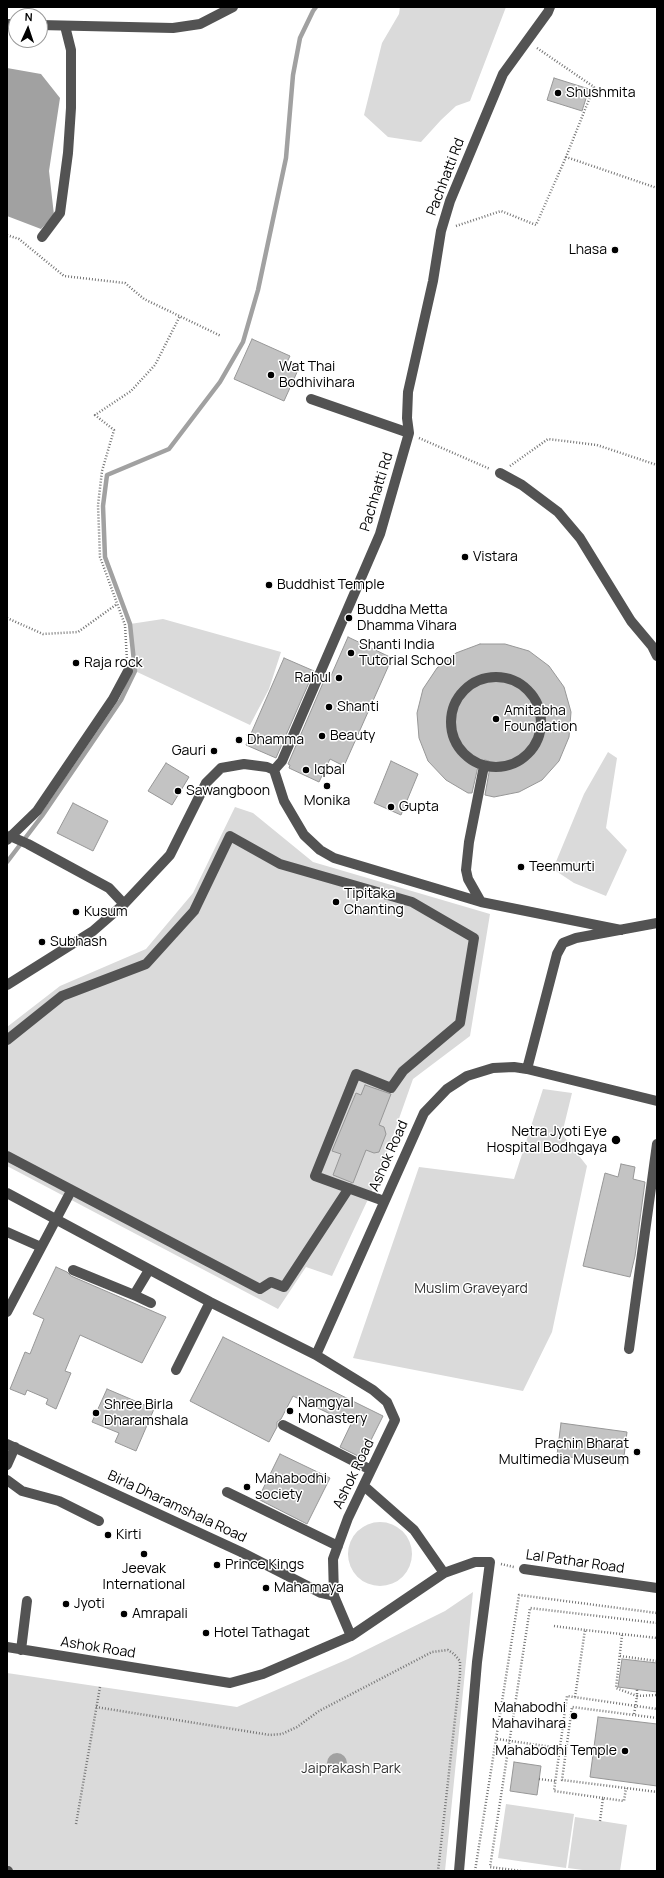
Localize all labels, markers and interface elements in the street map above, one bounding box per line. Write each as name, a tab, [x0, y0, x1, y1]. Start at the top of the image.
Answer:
north arrow	[8, 8, 48, 48]
text: N	[24, 9, 33, 24]
place label: Shushmita	[566, 85, 635, 101]
marker: Shushmita	[553, 88, 563, 98]
street label: Pachhatti Rd	[424, 136, 468, 218]
place label: Lhasa	[569, 242, 607, 258]
marker: Lhasa	[610, 245, 620, 255]
place label: Wat Thai Bodhivihara	[279, 359, 355, 392]
marker: Wat Thai Bodhivihara	[266, 370, 276, 380]
street label: Pachhatti Rd	[357, 451, 397, 533]
place label: Vistara	[473, 549, 518, 565]
marker: Vistara	[460, 552, 470, 562]
place label: Buddhist Temple	[277, 577, 385, 593]
marker: Buddhist Temple	[264, 580, 274, 590]
place label: Buddha Metta Dhamma Vihara	[357, 602, 457, 634]
marker: Buddha Metta Dhamma Vihara	[344, 613, 354, 623]
place label: Shanti India Tutorial School	[359, 637, 455, 670]
marker: Shanti India Tutorial School	[346, 648, 356, 658]
place label: Raja rock	[84, 655, 143, 671]
marker: Raja rock	[71, 658, 81, 668]
place label: Rahul	[294, 670, 331, 686]
marker: Rahul	[334, 673, 344, 683]
place label: Shanti	[337, 699, 379, 715]
marker: Shanti	[324, 702, 334, 712]
place label: Amitabha Foundation	[504, 703, 577, 736]
marker: Amitabha Foundation	[491, 714, 501, 724]
place label: Beauty	[330, 728, 375, 744]
marker: Beauty	[317, 731, 327, 741]
place label: Dhamma	[247, 732, 304, 748]
marker: Dhamma	[234, 735, 244, 745]
place label: Gauri	[172, 743, 206, 759]
marker: Gauri	[209, 746, 219, 756]
place label: Iqbal	[314, 762, 345, 778]
marker: Iqbal	[301, 765, 311, 775]
marker: Monika	[322, 781, 332, 791]
place label: Sawangboon	[186, 783, 270, 799]
marker: Sawangboon	[173, 786, 183, 796]
place label: Monika	[304, 793, 350, 809]
place label: Gupta	[399, 799, 439, 815]
marker: Gupta	[386, 802, 396, 812]
place label: Teenmurti	[529, 859, 595, 875]
marker: Teenmurti	[516, 862, 526, 872]
place label: Tipitaka Chanting	[344, 886, 404, 918]
marker: Tipitaka Chanting	[331, 897, 341, 907]
place label: Kusum	[84, 904, 128, 920]
marker: Kusum	[71, 907, 81, 917]
place label: Subhash	[50, 934, 107, 950]
marker: Subhash	[37, 937, 47, 947]
street label: Ashok Road	[366, 1118, 412, 1194]
place label: Netra Jyoti Eye Hospital Bodhgaya	[487, 1124, 607, 1156]
marker: Netra Jyoti Eye Hospital Bodhgaya	[610, 1134, 622, 1146]
park label: Muslim Graveyard	[414, 1281, 528, 1297]
place label: Namgyal Monastery	[298, 1395, 367, 1428]
place label: Shree Birla Dharamshala	[104, 1397, 188, 1430]
marker: Namgyal Monastery	[285, 1406, 295, 1416]
marker: Shree Birla Dharamshala	[91, 1408, 101, 1418]
street label: Ashok Road	[330, 1436, 378, 1512]
place label: Prachin Bharat Multimedia Museum	[499, 1436, 629, 1468]
marker: Prachin Bharat Multimedia Museum	[632, 1447, 642, 1457]
street label: Birla Dharamshala Road	[105, 1467, 249, 1547]
place label: Mahabodhi society	[255, 1471, 327, 1504]
marker: Mahabodhi society	[242, 1482, 252, 1492]
place label: Kirti	[116, 1527, 142, 1543]
marker: Kirti	[103, 1530, 113, 1540]
street label: Lal Pathar Road	[525, 1547, 625, 1577]
marker: Jeevak International	[139, 1549, 149, 1559]
place label: Prince Kings	[225, 1557, 304, 1573]
marker: Prince Kings	[212, 1560, 222, 1570]
place label: Jeevak International	[103, 1561, 185, 1594]
place label: Mahamaya	[274, 1580, 344, 1596]
marker: Mahamaya	[261, 1583, 271, 1593]
place label: Jyoti	[74, 1596, 105, 1612]
marker: Jyoti	[61, 1599, 71, 1609]
place label: Amrapali	[132, 1606, 188, 1622]
marker: Amrapali	[119, 1609, 129, 1619]
place label: Hotel Tathagat	[214, 1625, 310, 1641]
marker: Hotel Tathagat	[201, 1628, 211, 1638]
street label: Ashok Road	[59, 1634, 137, 1662]
place label: Mahabodhi Mahavihara	[492, 1700, 566, 1732]
marker: Mahabodhi Mahavihara	[569, 1711, 579, 1721]
place label: Mahabodhi Temple	[495, 1743, 617, 1759]
marker: Mahabodhi Temple	[620, 1746, 630, 1756]
park label: Jaiprakash Park	[301, 1761, 401, 1777]

